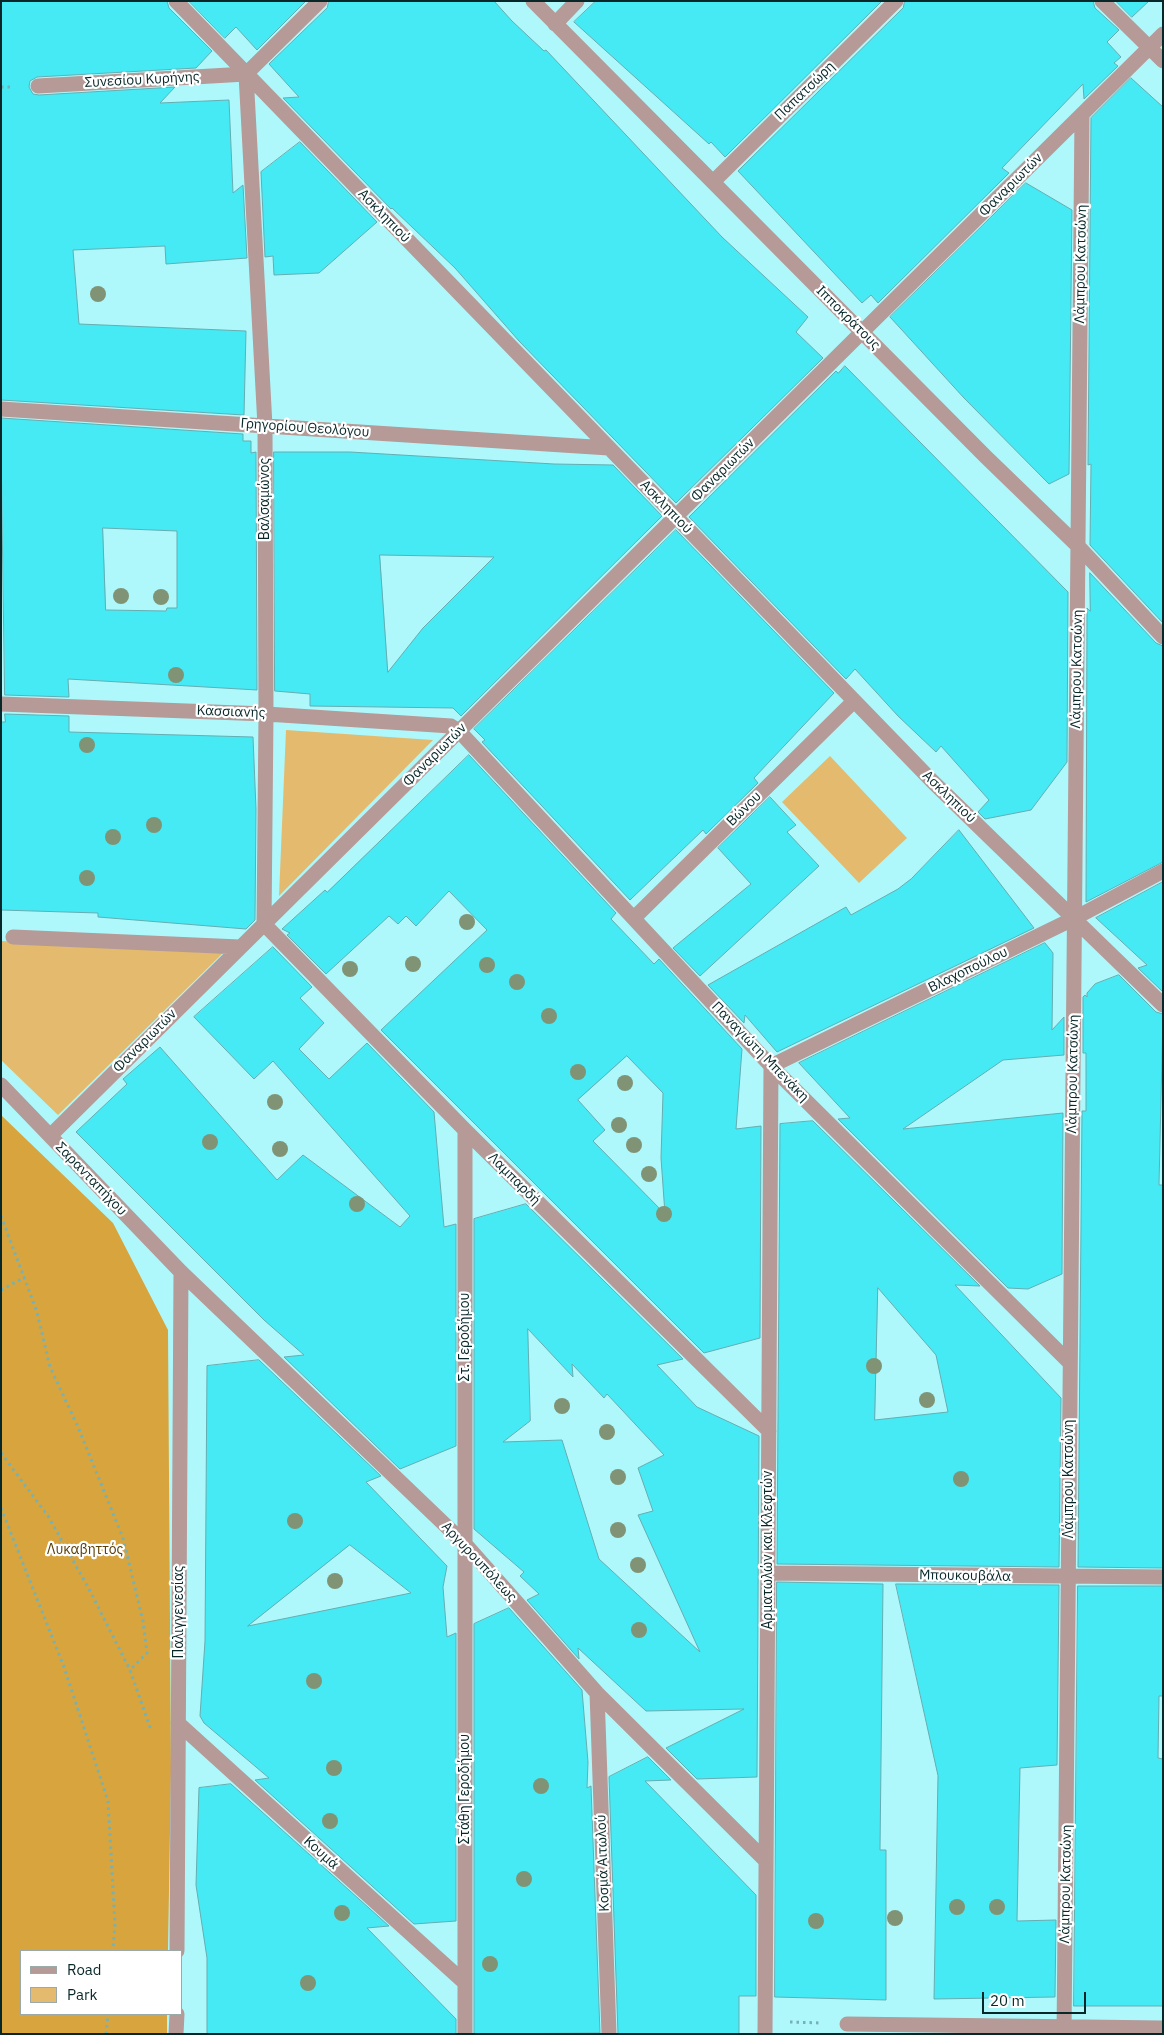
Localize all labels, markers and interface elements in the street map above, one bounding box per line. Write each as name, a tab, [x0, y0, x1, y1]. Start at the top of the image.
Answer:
street label: Παπατσώρη	[771, 58, 839, 124]
street label: Συνεσίου Κυρήνης	[84, 69, 200, 91]
street label: Φαναριωτών	[976, 150, 1046, 220]
street label: Ασκληπιού	[354, 186, 414, 246]
street label: Λάμπρου Κατσώνη	[1072, 204, 1090, 324]
street label: Ιπποκράτους	[812, 282, 884, 354]
street label: Γρηγορίου Θεολόγου	[240, 415, 370, 441]
street label: Φαναριωτών	[688, 435, 758, 505]
street label: Βαλσαμώνος	[257, 458, 273, 540]
street label: Ασκληπιού	[636, 477, 696, 537]
street label: Λάμπρου Κατσώνη	[1068, 609, 1086, 729]
street label: Κασσιανής	[196, 702, 266, 722]
street label: Φαναριωτών	[400, 720, 470, 790]
street label: Ασκληπιού	[919, 767, 979, 827]
street label: Βώνου	[723, 788, 765, 830]
street label: Βλαχοπούλου	[925, 944, 1011, 996]
street label: Παναγιώτη Μπενάκη	[708, 998, 812, 1106]
street label: Φαναριωτών	[110, 1006, 180, 1076]
street label: Λάμπρου Κατσώνη	[1064, 1014, 1082, 1134]
street label: Σαρανταπήχου	[52, 1139, 130, 1219]
street label: Λαμπαρδή	[484, 1149, 544, 1209]
street label: Στ. Γεροδήμου	[457, 1292, 473, 1382]
street label: Λάμπρου Κατσώνη	[1061, 1419, 1077, 1539]
street label: Αρματωλών και Κλεφτών	[760, 1471, 776, 1629]
street label: Αργυρουπόλεως	[438, 1519, 520, 1605]
park label: Λυκαβηττός	[47, 1542, 123, 1558]
street label: Παλιγγενεσίας	[171, 1565, 187, 1659]
street label: Μπουκουβάλα	[919, 1567, 1011, 1585]
street label: Στάθη Γεροδήμου	[457, 1734, 473, 1844]
street label: Κοσμά Αιτωλού	[593, 1814, 613, 1912]
street label: Λάμπρου Κατσώνη	[1057, 1824, 1075, 1944]
street label: Κουμά	[300, 1833, 342, 1873]
legend	[20, 1950, 182, 2015]
text: Road	[67, 1960, 102, 1979]
scale bar	[984, 1982, 1088, 2014]
text: Park	[67, 1985, 97, 2004]
text: 20 m	[990, 1991, 1025, 2010]

